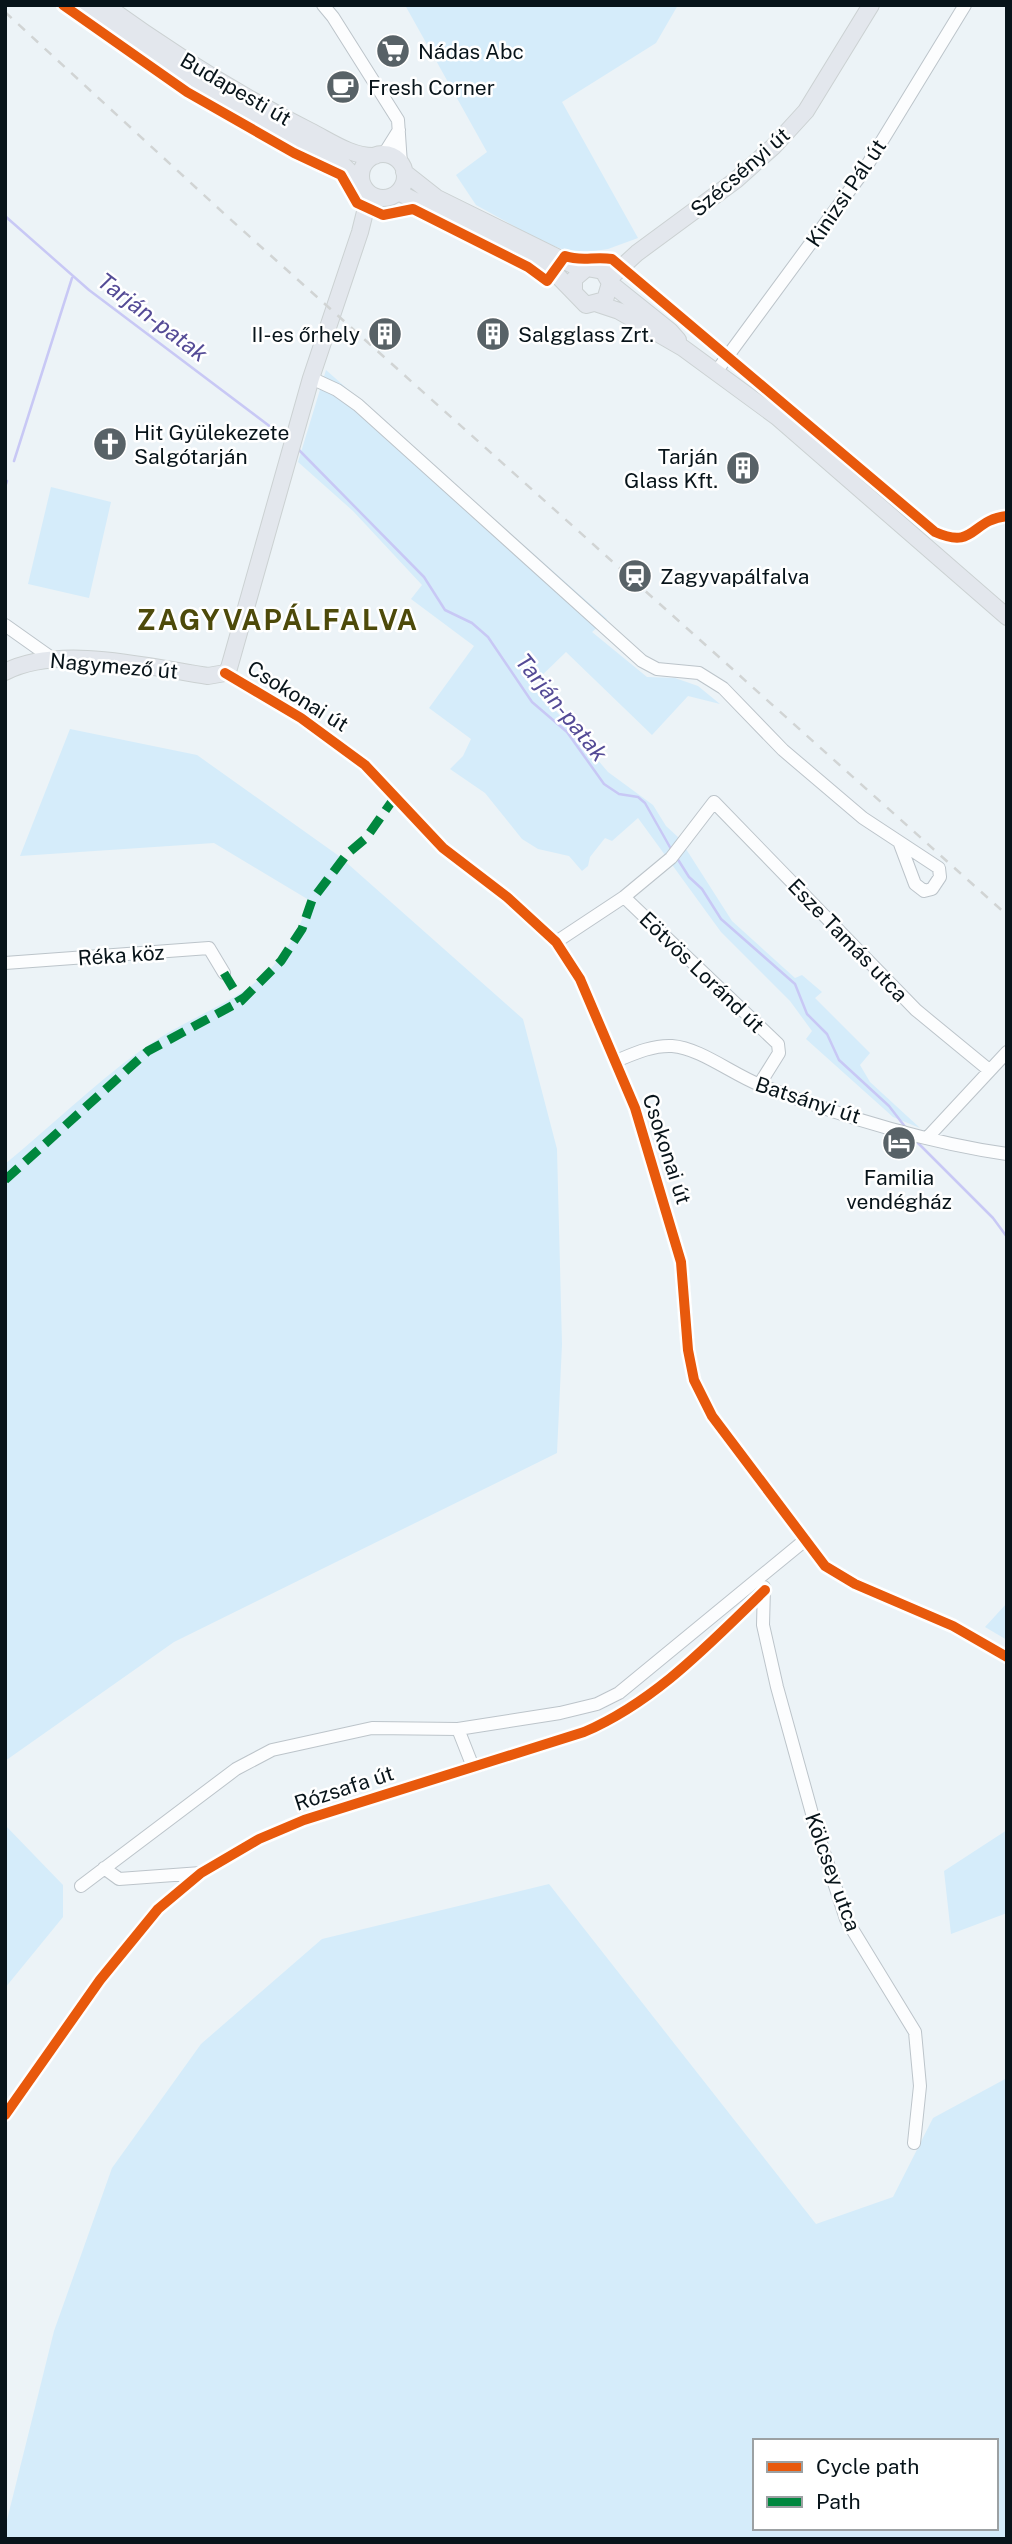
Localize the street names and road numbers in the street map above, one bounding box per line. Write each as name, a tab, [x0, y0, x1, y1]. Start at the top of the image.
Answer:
street label: Budapesti út	[176, 47, 296, 131]
street label: Szécsényi út	[685, 122, 795, 222]
street label: Kinizsi Pál út	[801, 134, 891, 252]
street label: Nagymező út	[49, 648, 179, 684]
street label: Csokonai út	[243, 655, 353, 737]
street label: Esze Tamás utca	[783, 873, 913, 1007]
street label: Eötvös Loránd út	[635, 906, 769, 1038]
street label: Réka köz	[77, 939, 165, 971]
street label: Batsányi út	[752, 1071, 864, 1129]
street label: Csokonai út	[637, 1091, 697, 1207]
street label: Rózsafa út	[291, 1760, 397, 1816]
street label: Kölcsey utca	[800, 1809, 866, 1935]

